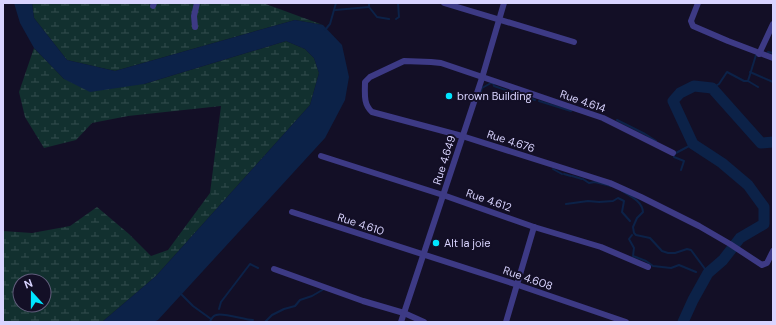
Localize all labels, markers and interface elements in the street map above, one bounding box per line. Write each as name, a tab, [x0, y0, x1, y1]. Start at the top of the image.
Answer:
street label: Rue 4.614	[558, 87, 608, 115]
place label: brown Building	[457, 89, 532, 103]
marker: brown Building	[444, 91, 454, 101]
street label: Rue 4.676	[485, 127, 537, 155]
street label: Rue 4.649	[429, 133, 459, 186]
street label: Rue 4.612	[464, 186, 514, 214]
street label: Rue 4.610	[336, 210, 386, 238]
place label: Alt la joie	[444, 236, 490, 250]
marker: Alt la joie	[431, 238, 441, 248]
street label: Rue 4.608	[501, 263, 555, 293]
north arrow	[12, 273, 52, 313]
text: N	[22, 276, 35, 292]

